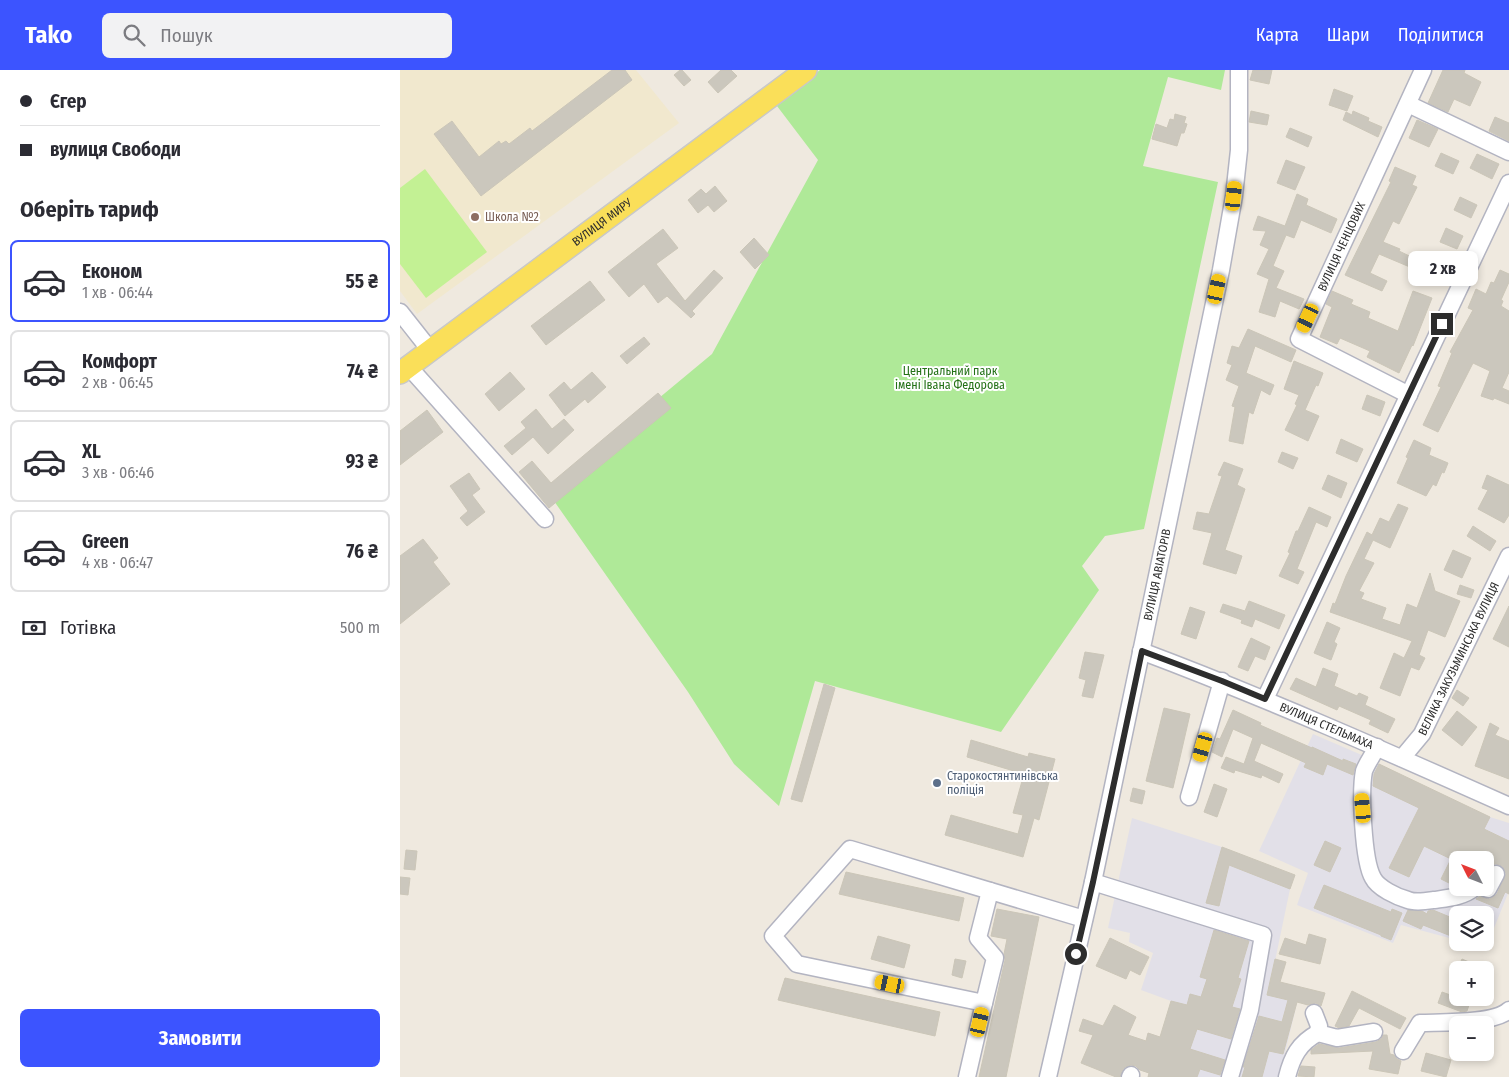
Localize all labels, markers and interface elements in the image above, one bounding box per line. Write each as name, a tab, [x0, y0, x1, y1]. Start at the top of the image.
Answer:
search box	[102, 13, 452, 58]
text: Tako	[25, 21, 72, 49]
icon: search	[120, 21, 148, 49]
text: Пошук	[160, 24, 213, 47]
text: Карта	[1256, 24, 1299, 46]
text: Шари	[1327, 24, 1370, 46]
text: Поділитися	[1398, 24, 1484, 46]
text: Єгер	[50, 90, 87, 113]
text: вулиця Свободи	[50, 138, 181, 161]
car	[1224, 180, 1243, 212]
street label: ВУЛИЦЯ МИРУ	[569, 195, 635, 249]
text: Оберіть тариф	[20, 196, 159, 223]
street label: ВУЛИЦЯ ЧЕНЦОВИХ	[1315, 200, 1368, 294]
place label: Школа №2	[485, 210, 539, 224]
marker: Школа №2	[469, 211, 481, 223]
callout: 2 хв	[1407, 252, 1477, 286]
icon: car	[22, 259, 67, 304]
text: 2 хв	[1430, 259, 1456, 278]
text: Економ	[82, 260, 142, 283]
text: 55 ₴	[345, 270, 378, 293]
car	[1206, 273, 1227, 305]
text: 1 хв · 06:44	[82, 283, 153, 302]
car	[1294, 301, 1321, 335]
route end	[1431, 313, 1453, 335]
icon: car	[22, 349, 67, 394]
text: Комфорт	[82, 350, 157, 373]
text: 74 ₴	[347, 360, 378, 383]
park label: Центральний парк імені Івана Федорова	[895, 364, 1005, 392]
text: 2 хв · 06:45	[82, 373, 153, 392]
icon: car	[22, 439, 67, 484]
text: XL	[82, 440, 101, 463]
text: 93 ₴	[346, 450, 378, 473]
text: 3 хв · 06:46	[82, 463, 154, 482]
street label: ВУЛИЦЯ АВІАТОРІВ	[1141, 527, 1174, 622]
icon: car	[22, 529, 67, 574]
text: Green	[82, 530, 129, 553]
text: 76 ₴	[346, 540, 378, 563]
text: 4 хв · 06:47	[82, 553, 153, 572]
street label: ВЕЛИКА ЗАКУЗЬМИНСЬКА ВУЛИЦЯ	[1415, 580, 1502, 738]
icon: cash	[20, 614, 48, 642]
text: Готівка	[60, 616, 116, 639]
text: 500 m	[340, 618, 380, 637]
street label: ВУЛИЦЯ СТЕЛЬМАХА	[1278, 700, 1376, 752]
car	[1191, 731, 1214, 763]
place label: Старокостянтинівська поліція	[947, 769, 1058, 797]
marker: Старокостянтинівська поліція	[931, 777, 943, 789]
car	[1354, 792, 1371, 824]
north arrow	[1449, 851, 1494, 896]
map controls	[1449, 851, 1494, 1061]
button: layers	[1449, 906, 1494, 951]
route start	[1065, 943, 1087, 965]
button: +	[1449, 961, 1494, 1006]
car	[873, 974, 906, 994]
car	[969, 1006, 990, 1038]
button: Замовити	[20, 1009, 380, 1067]
button: −	[1449, 1016, 1494, 1061]

